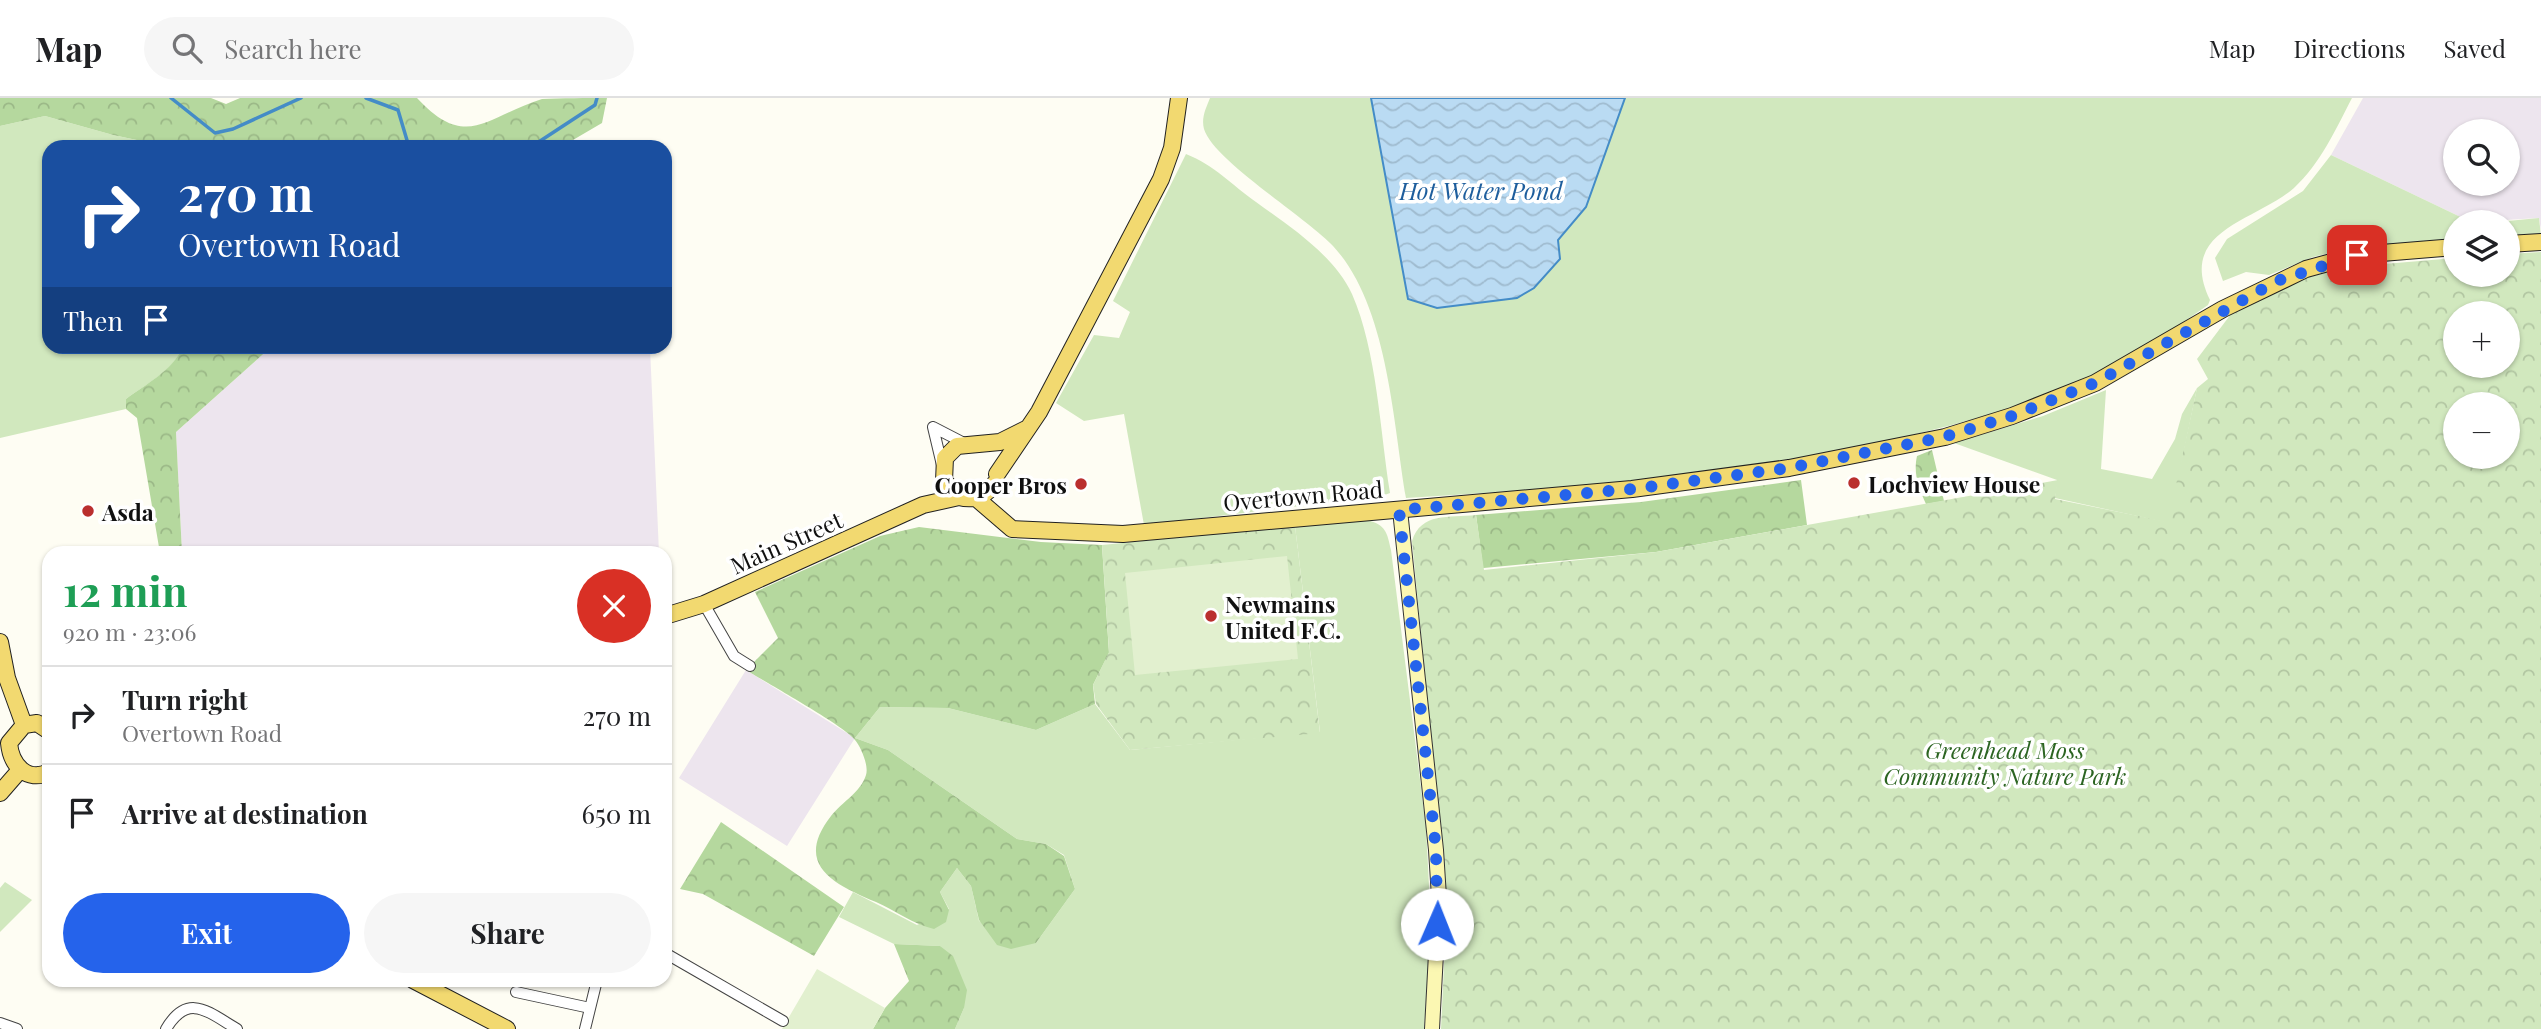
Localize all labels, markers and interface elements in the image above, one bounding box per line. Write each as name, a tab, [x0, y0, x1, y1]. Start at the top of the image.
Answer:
search box	[144, 17, 634, 80]
text: Map	[35, 26, 102, 70]
icon: search	[168, 29, 206, 67]
text: Search here	[224, 31, 362, 66]
text: Map	[2209, 32, 2255, 64]
text: Directions	[2293, 32, 2406, 64]
text: Saved	[2444, 32, 2506, 64]
map controls	[2443, 119, 2520, 469]
button: search	[2443, 119, 2520, 196]
text: 270 m	[178, 159, 313, 224]
icon: right	[63, 168, 154, 259]
water label: Hot Water Pond	[1398, 174, 1564, 206]
button: layers	[2443, 210, 2520, 287]
text: Overtown Road	[178, 222, 401, 265]
pin	[2327, 225, 2387, 285]
icon: arrive	[2338, 236, 2376, 274]
icon: arrive	[137, 301, 175, 339]
button: +	[2443, 301, 2520, 378]
text: Then	[63, 303, 123, 338]
button: −	[2443, 392, 2520, 469]
place label: Lochview House	[1868, 468, 2040, 499]
place label: Cooper Bros	[934, 469, 1067, 500]
street label: Overtown Road	[1222, 473, 1384, 517]
marker: Lochview House	[1846, 475, 1862, 491]
marker: Cooper Bros	[1073, 476, 1089, 492]
place label: Asda	[101, 496, 154, 527]
marker: Asda	[80, 503, 96, 519]
street label: Main Street	[725, 503, 848, 580]
text: 12 min	[63, 562, 187, 618]
button: close	[577, 569, 651, 643]
place label: Newmains United F.C.	[1225, 588, 1341, 645]
marker: Newmains United F.C.	[1203, 608, 1219, 624]
text: 920 m · 23:06	[63, 616, 196, 647]
text: Turn right	[122, 682, 248, 717]
icon: right	[63, 696, 101, 734]
text: 270 m	[583, 698, 651, 733]
text: Overtown Road	[122, 717, 282, 748]
park label: Greenhead Moss Community Nature Park	[1884, 734, 2127, 791]
icon: arrive	[63, 794, 101, 832]
text: Arrive at destination	[122, 796, 368, 831]
text: 650 m	[582, 796, 651, 831]
position arrow	[1400, 887, 1474, 961]
button: Exit	[63, 893, 350, 973]
button: Share	[364, 893, 651, 973]

